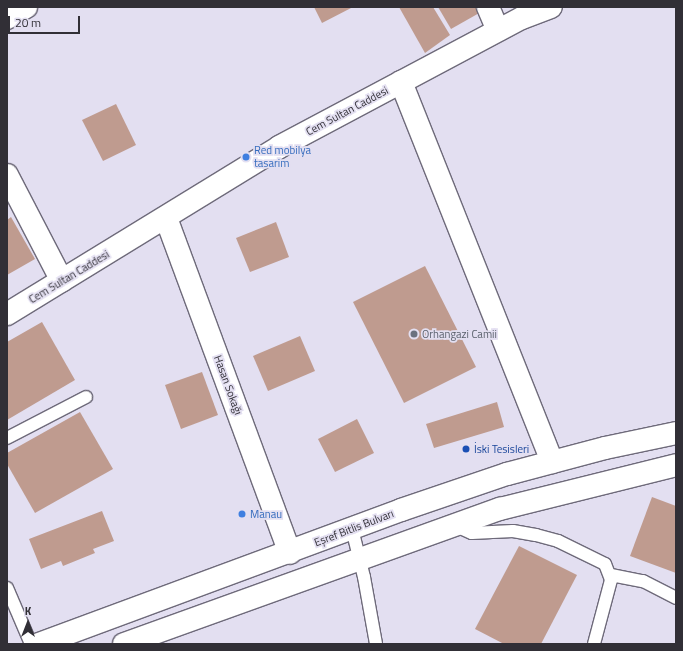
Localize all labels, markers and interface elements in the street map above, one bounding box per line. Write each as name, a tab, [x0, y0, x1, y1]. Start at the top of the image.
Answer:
scale bar	[10, 8, 82, 34]
text: 20 m	[15, 13, 41, 32]
street label: Cem Sultan Caddesi	[304, 84, 390, 138]
place label: Red mobilya tasarim	[254, 144, 311, 170]
marker: Red mobilya tasarim	[241, 152, 251, 162]
street label: Cem Sultan Caddesi	[26, 248, 112, 306]
place label: Orhangazi Camii	[422, 327, 497, 341]
marker: Orhangazi Camii	[409, 329, 419, 339]
street label: Hasan Sokağı	[211, 353, 245, 417]
place label: İski Tesisleri	[474, 442, 529, 456]
marker: İski Tesisleri	[461, 444, 471, 454]
place label: Manau	[250, 507, 282, 521]
street label: Eşref Bitlis Bulvarı	[312, 507, 396, 549]
marker: Manau	[237, 509, 247, 519]
north arrow	[8, 603, 48, 643]
text: K	[25, 603, 31, 619]

